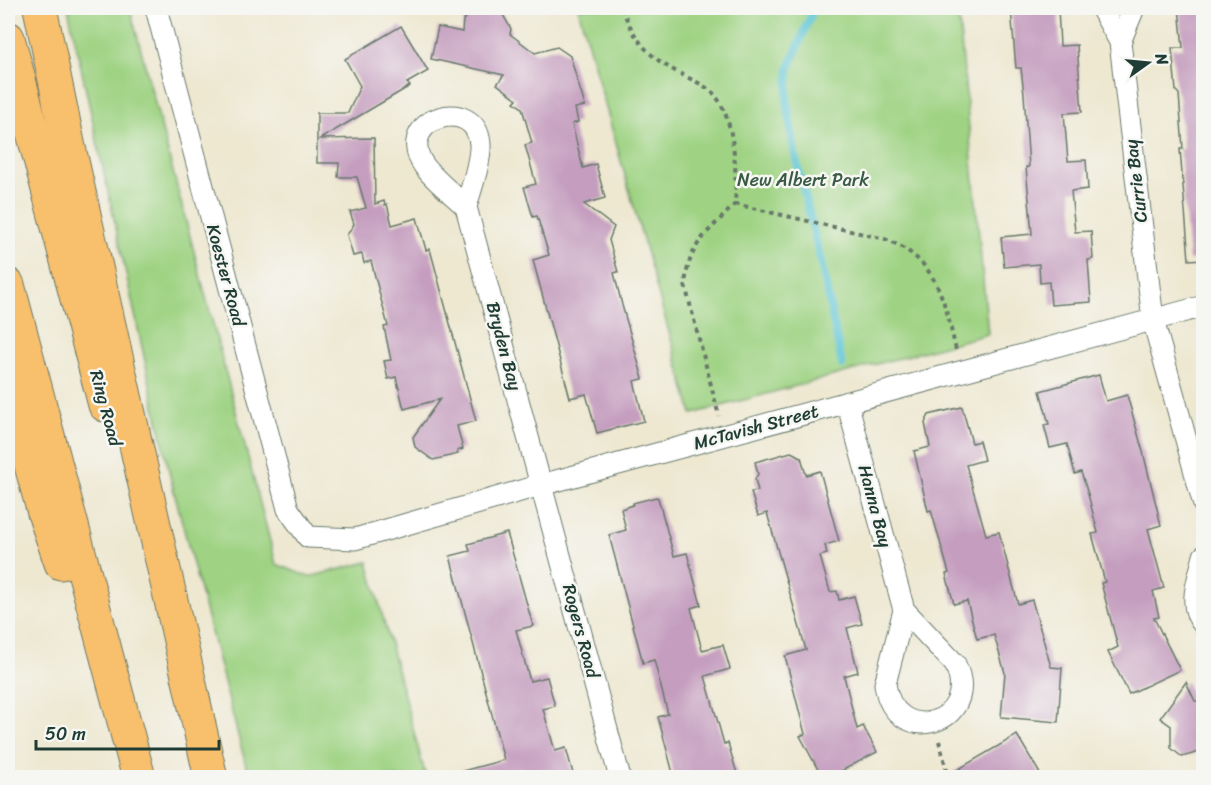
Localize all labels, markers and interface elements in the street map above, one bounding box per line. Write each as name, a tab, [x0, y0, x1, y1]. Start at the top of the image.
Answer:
north arrow	[1118, 33, 1178, 93]
text: N	[1146, 49, 1178, 69]
street label: Currie Bay	[1115, 137, 1157, 224]
park label: New Albert Park	[737, 164, 869, 196]
street label: Koester Road	[197, 220, 255, 331]
street label: Bryden Bay	[477, 298, 531, 395]
street label: Ring Road	[80, 366, 132, 451]
street label: McTavish Street	[690, 395, 822, 459]
street label: Hanna Bay	[849, 461, 902, 552]
street label: Rogers Road	[553, 580, 609, 683]
scale bar	[36, 713, 219, 751]
text: 50 m	[45, 718, 86, 750]

